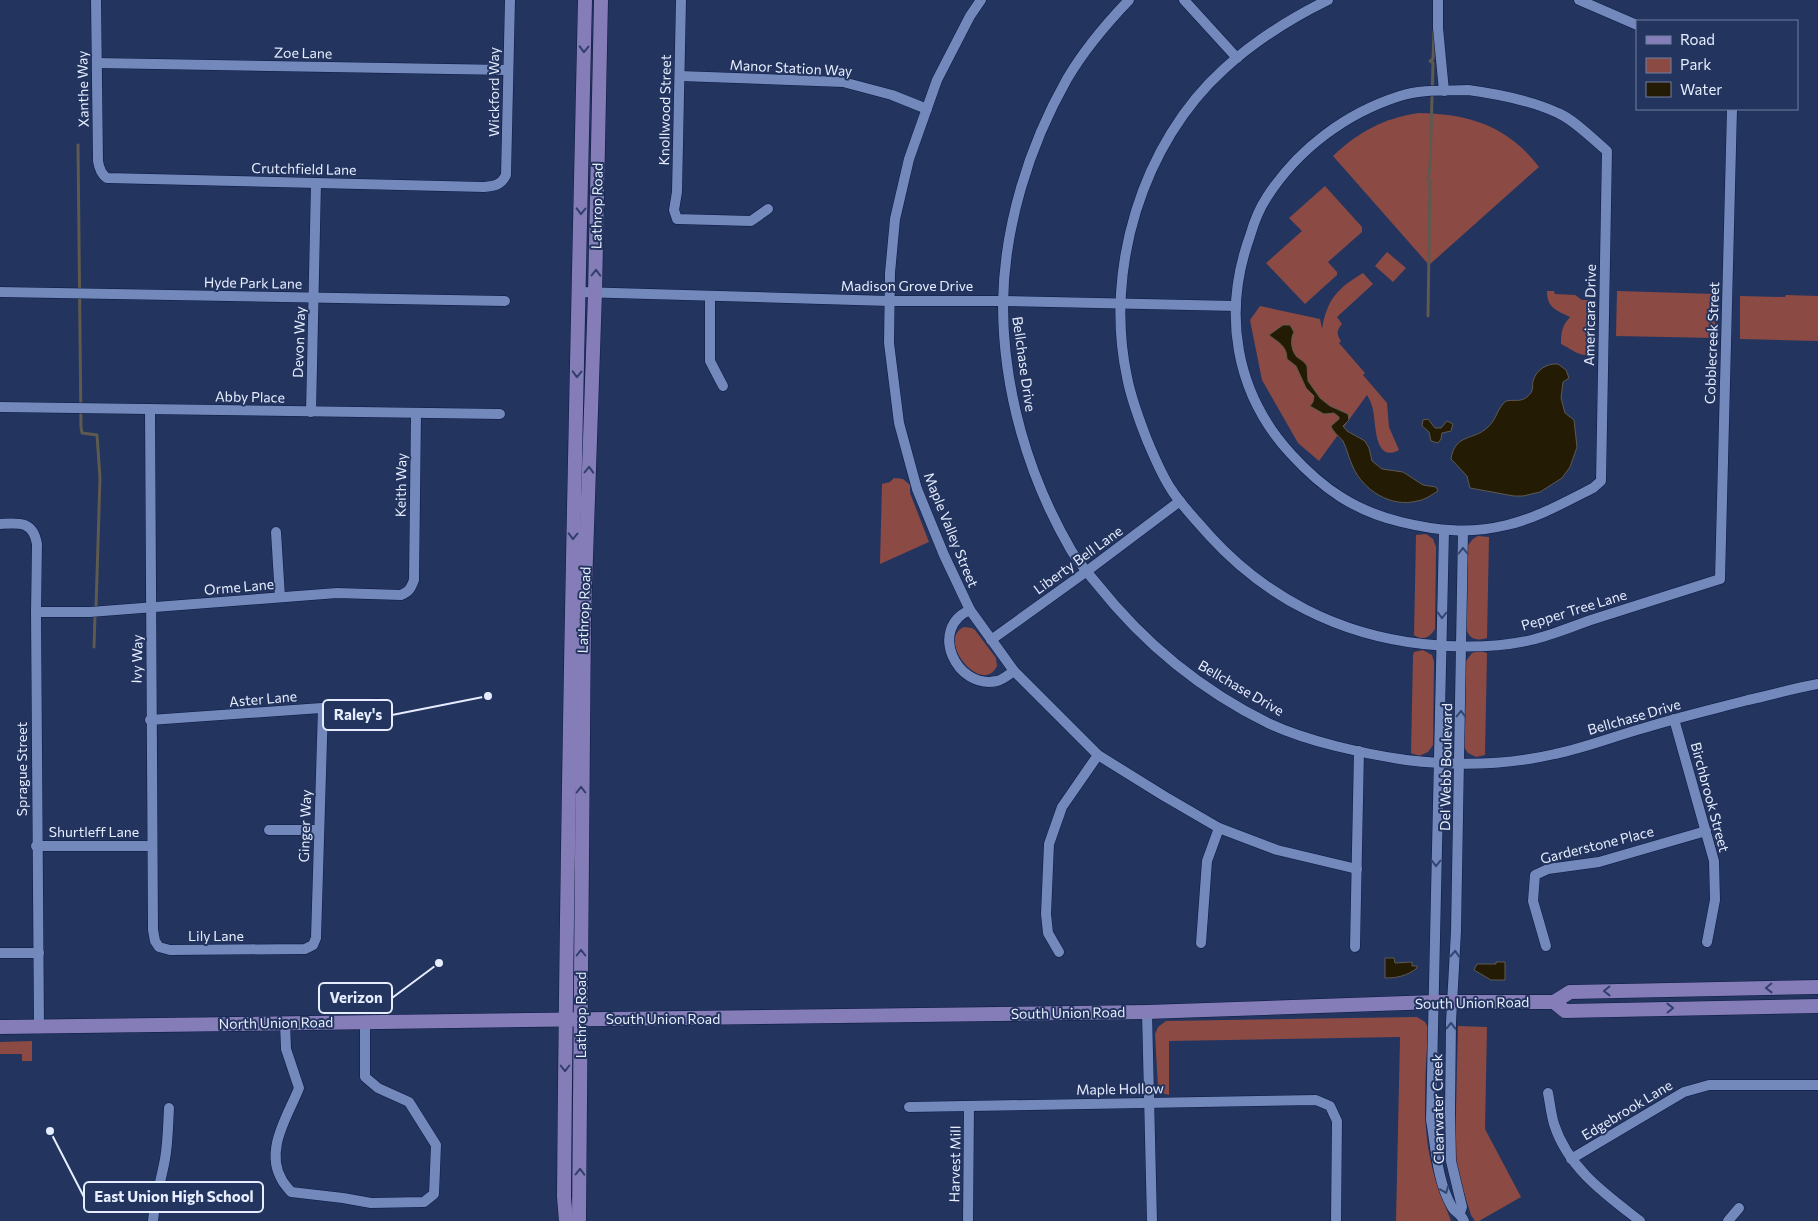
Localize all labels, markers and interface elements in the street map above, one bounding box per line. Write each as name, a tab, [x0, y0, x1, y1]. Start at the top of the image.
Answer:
legend	[1636, 20, 1798, 110]
text: Road	[1680, 30, 1715, 48]
street label: Zoe Lane	[274, 43, 332, 62]
one-way arrow	[579, 45, 590, 53]
street label: Wickford Way	[485, 47, 502, 137]
street label: Xanthe Way	[73, 51, 92, 127]
street label: Knollwood Street	[655, 54, 674, 166]
text: Park	[1680, 55, 1711, 73]
street label: Manor Station Way	[729, 56, 853, 79]
text: Water	[1680, 80, 1722, 98]
street label: Crutchfield Lane	[251, 159, 357, 178]
street label: Lathrop Road	[587, 163, 606, 249]
one-way arrow	[575, 207, 586, 215]
street label: Americara Drive	[1580, 264, 1599, 366]
one-way arrow	[590, 269, 601, 277]
street label: Hyde Park Lane	[204, 273, 302, 292]
street label: Madison Grove Drive	[841, 277, 973, 294]
street label: Cobblecreek Street	[1701, 281, 1722, 404]
street label: Devon Way	[289, 306, 308, 378]
street label: Bellchase Drive	[1009, 315, 1040, 413]
one-way arrow	[572, 370, 582, 378]
street label: Abby Place	[215, 387, 285, 406]
street label: Keith Way	[391, 453, 410, 517]
one-way arrow	[584, 466, 594, 474]
street label: Maple Valley Street	[921, 470, 982, 590]
street label: Liberty Bell Lane	[1030, 522, 1125, 597]
one-way arrow	[568, 532, 578, 540]
one-way arrow	[1458, 547, 1468, 555]
street label: Lathrop Road	[573, 566, 594, 653]
street label: Orme Lane	[203, 575, 275, 598]
street label: Pepper Tree Lane	[1519, 585, 1629, 634]
one-way arrow	[1437, 611, 1447, 619]
street label: Ivy Way	[128, 634, 145, 684]
street label: Bellchase Drive	[1195, 656, 1287, 719]
street label: Aster Lane	[228, 687, 298, 710]
street label: Bellchase Drive	[1585, 695, 1682, 738]
callout: Raley's	[323, 700, 392, 730]
street label: Del Webb Boulevard	[1436, 703, 1455, 831]
text: Raley's	[334, 705, 382, 723]
one-way arrow	[1456, 710, 1466, 718]
street label: Sprague Street	[13, 722, 30, 816]
street label: Birchbrook Street	[1688, 740, 1733, 854]
one-way arrow	[576, 786, 586, 794]
street label: Ginger Way	[295, 789, 314, 863]
street label: Garderstone Place	[1538, 822, 1655, 867]
street label: Shurtleff Lane	[49, 823, 139, 840]
one-way arrow	[1431, 859, 1442, 867]
street label: Lily Lane	[188, 927, 244, 944]
one-way arrow	[576, 949, 586, 956]
one-way arrow	[1449, 950, 1460, 958]
street label: Lathrop Road	[572, 972, 589, 1058]
callout: Verizon	[319, 983, 392, 1013]
one-way arrow	[1765, 983, 1773, 993]
one-way arrow	[1603, 986, 1610, 996]
text: Verizon	[329, 988, 383, 1006]
street label: South Union Road	[1415, 993, 1529, 1012]
street label: South Union Road	[1011, 1003, 1125, 1022]
one-way arrow	[1666, 1003, 1674, 1014]
street label: South Union Road	[606, 1010, 720, 1027]
street label: North Union Road	[219, 1013, 333, 1032]
one-way arrow	[1446, 1022, 1456, 1030]
street label: Clearwater Creek	[1428, 1053, 1447, 1164]
one-way arrow	[560, 1064, 570, 1072]
street label: Edgebrook Lane	[1578, 1076, 1675, 1143]
street label: Maple Hollow	[1076, 1079, 1164, 1098]
street label: Harvest Mill	[945, 1126, 964, 1202]
one-way arrow	[574, 1168, 585, 1176]
callout: East Union High School	[84, 1182, 263, 1212]
one-way arrow	[1438, 1185, 1449, 1194]
text: East Union High School	[94, 1187, 254, 1205]

